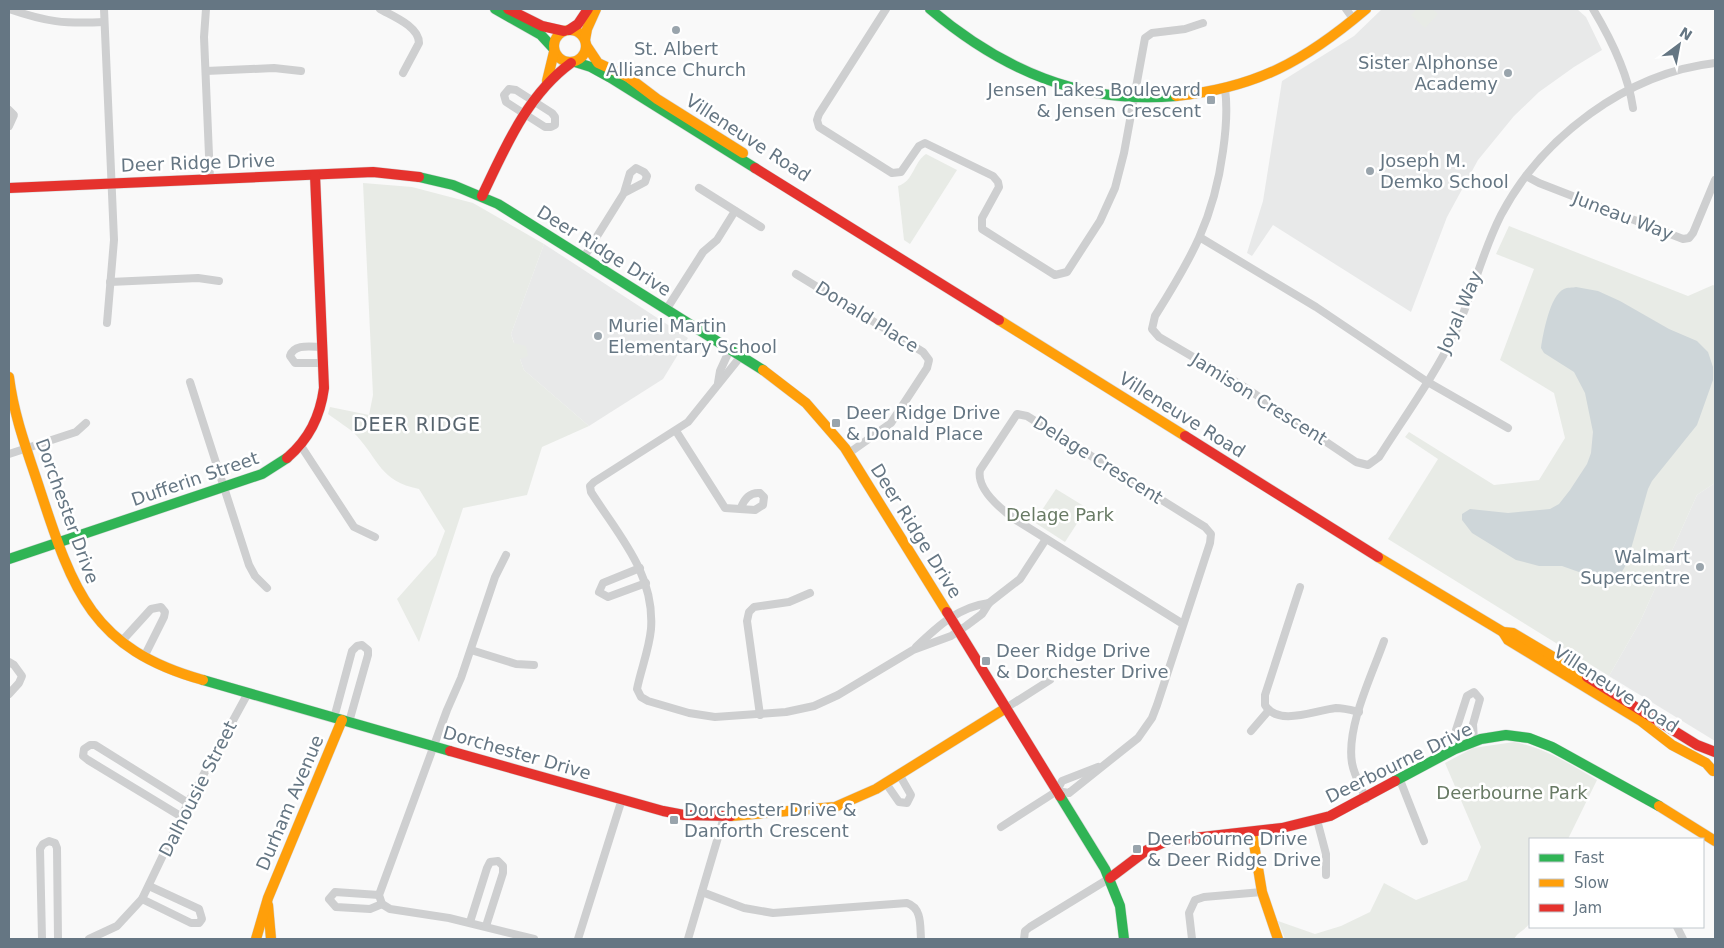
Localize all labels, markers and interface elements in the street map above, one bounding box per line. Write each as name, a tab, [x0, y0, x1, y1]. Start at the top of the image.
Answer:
north arrow	[1654, 20, 1704, 70]
marker: St. Albert Alliance Church	[670, 24, 682, 36]
text: N	[1677, 24, 1695, 44]
place label: St. Albert Alliance Church	[606, 38, 746, 80]
place label: Sister Alphonse Academy	[1358, 52, 1498, 94]
marker: Sister Alphonse Academy	[1502, 67, 1514, 79]
place label: Jensen Lakes Boulevard & Jensen Crescent	[987, 79, 1201, 121]
street label: Villeneuve Road	[682, 89, 815, 186]
marker: Jensen Lakes Boulevard & Jensen Crescent	[1205, 94, 1217, 106]
street label: Deer Ridge Drive	[121, 149, 275, 176]
place label: Joseph M. Demko School	[1379, 150, 1509, 192]
marker: Joseph M. Demko School	[1364, 165, 1376, 177]
street label: Juneau Way	[1569, 186, 1677, 244]
street label: Deer Ridge Drive	[533, 201, 675, 300]
street label: Joyal Way	[1432, 267, 1486, 357]
street label: Donald Place	[812, 277, 923, 357]
place label: Muriel Martin Elementary School	[608, 315, 777, 357]
marker: Muriel Martin Elementary School	[592, 330, 604, 342]
street label: Jamison Crescent	[1187, 348, 1331, 449]
street label: Villeneuve Road	[1115, 367, 1249, 462]
place label: Deer Ridge Drive & Donald Place	[846, 402, 1000, 444]
street label: Delage Crescent	[1030, 411, 1167, 508]
district label: DEER RIDGE	[353, 413, 481, 435]
marker: Deer Ridge Drive & Donald Place	[830, 417, 842, 429]
street label: Dorchester Drive	[31, 435, 103, 586]
street label: Dufferin Street	[129, 447, 261, 510]
street label: Deer Ridge Drive	[867, 460, 966, 602]
park label: Delage Park	[1006, 504, 1115, 525]
place label: Walmart Supercentre	[1580, 546, 1690, 588]
marker: Walmart Supercentre	[1694, 561, 1706, 573]
place label: Deer Ridge Drive & Dorchester Drive	[996, 640, 1169, 682]
street label: Villeneuve Road	[1550, 640, 1683, 737]
marker: Deer Ridge Drive & Dorchester Drive	[980, 655, 992, 667]
street label: Dalhousie Street	[154, 717, 241, 860]
street label: Deerbourne Drive	[1322, 718, 1476, 807]
street label: Dorchester Drive	[441, 721, 594, 784]
street label: Durham Avenue	[252, 732, 328, 874]
park label: Deerbourne Park	[1436, 782, 1588, 803]
place label: Dorchester Drive & Danforth Crescent	[684, 799, 857, 841]
marker: Dorchester Drive & Danforth Crescent	[668, 814, 680, 826]
place label: Deerbourne Drive & Deer Ridge Drive	[1147, 828, 1321, 870]
legend	[1529, 838, 1704, 928]
marker: Deerbourne Drive & Deer Ridge Drive	[1131, 843, 1143, 855]
text: Fast	[1574, 849, 1604, 867]
text: Slow	[1574, 874, 1609, 892]
text: Jam	[1573, 899, 1602, 917]

